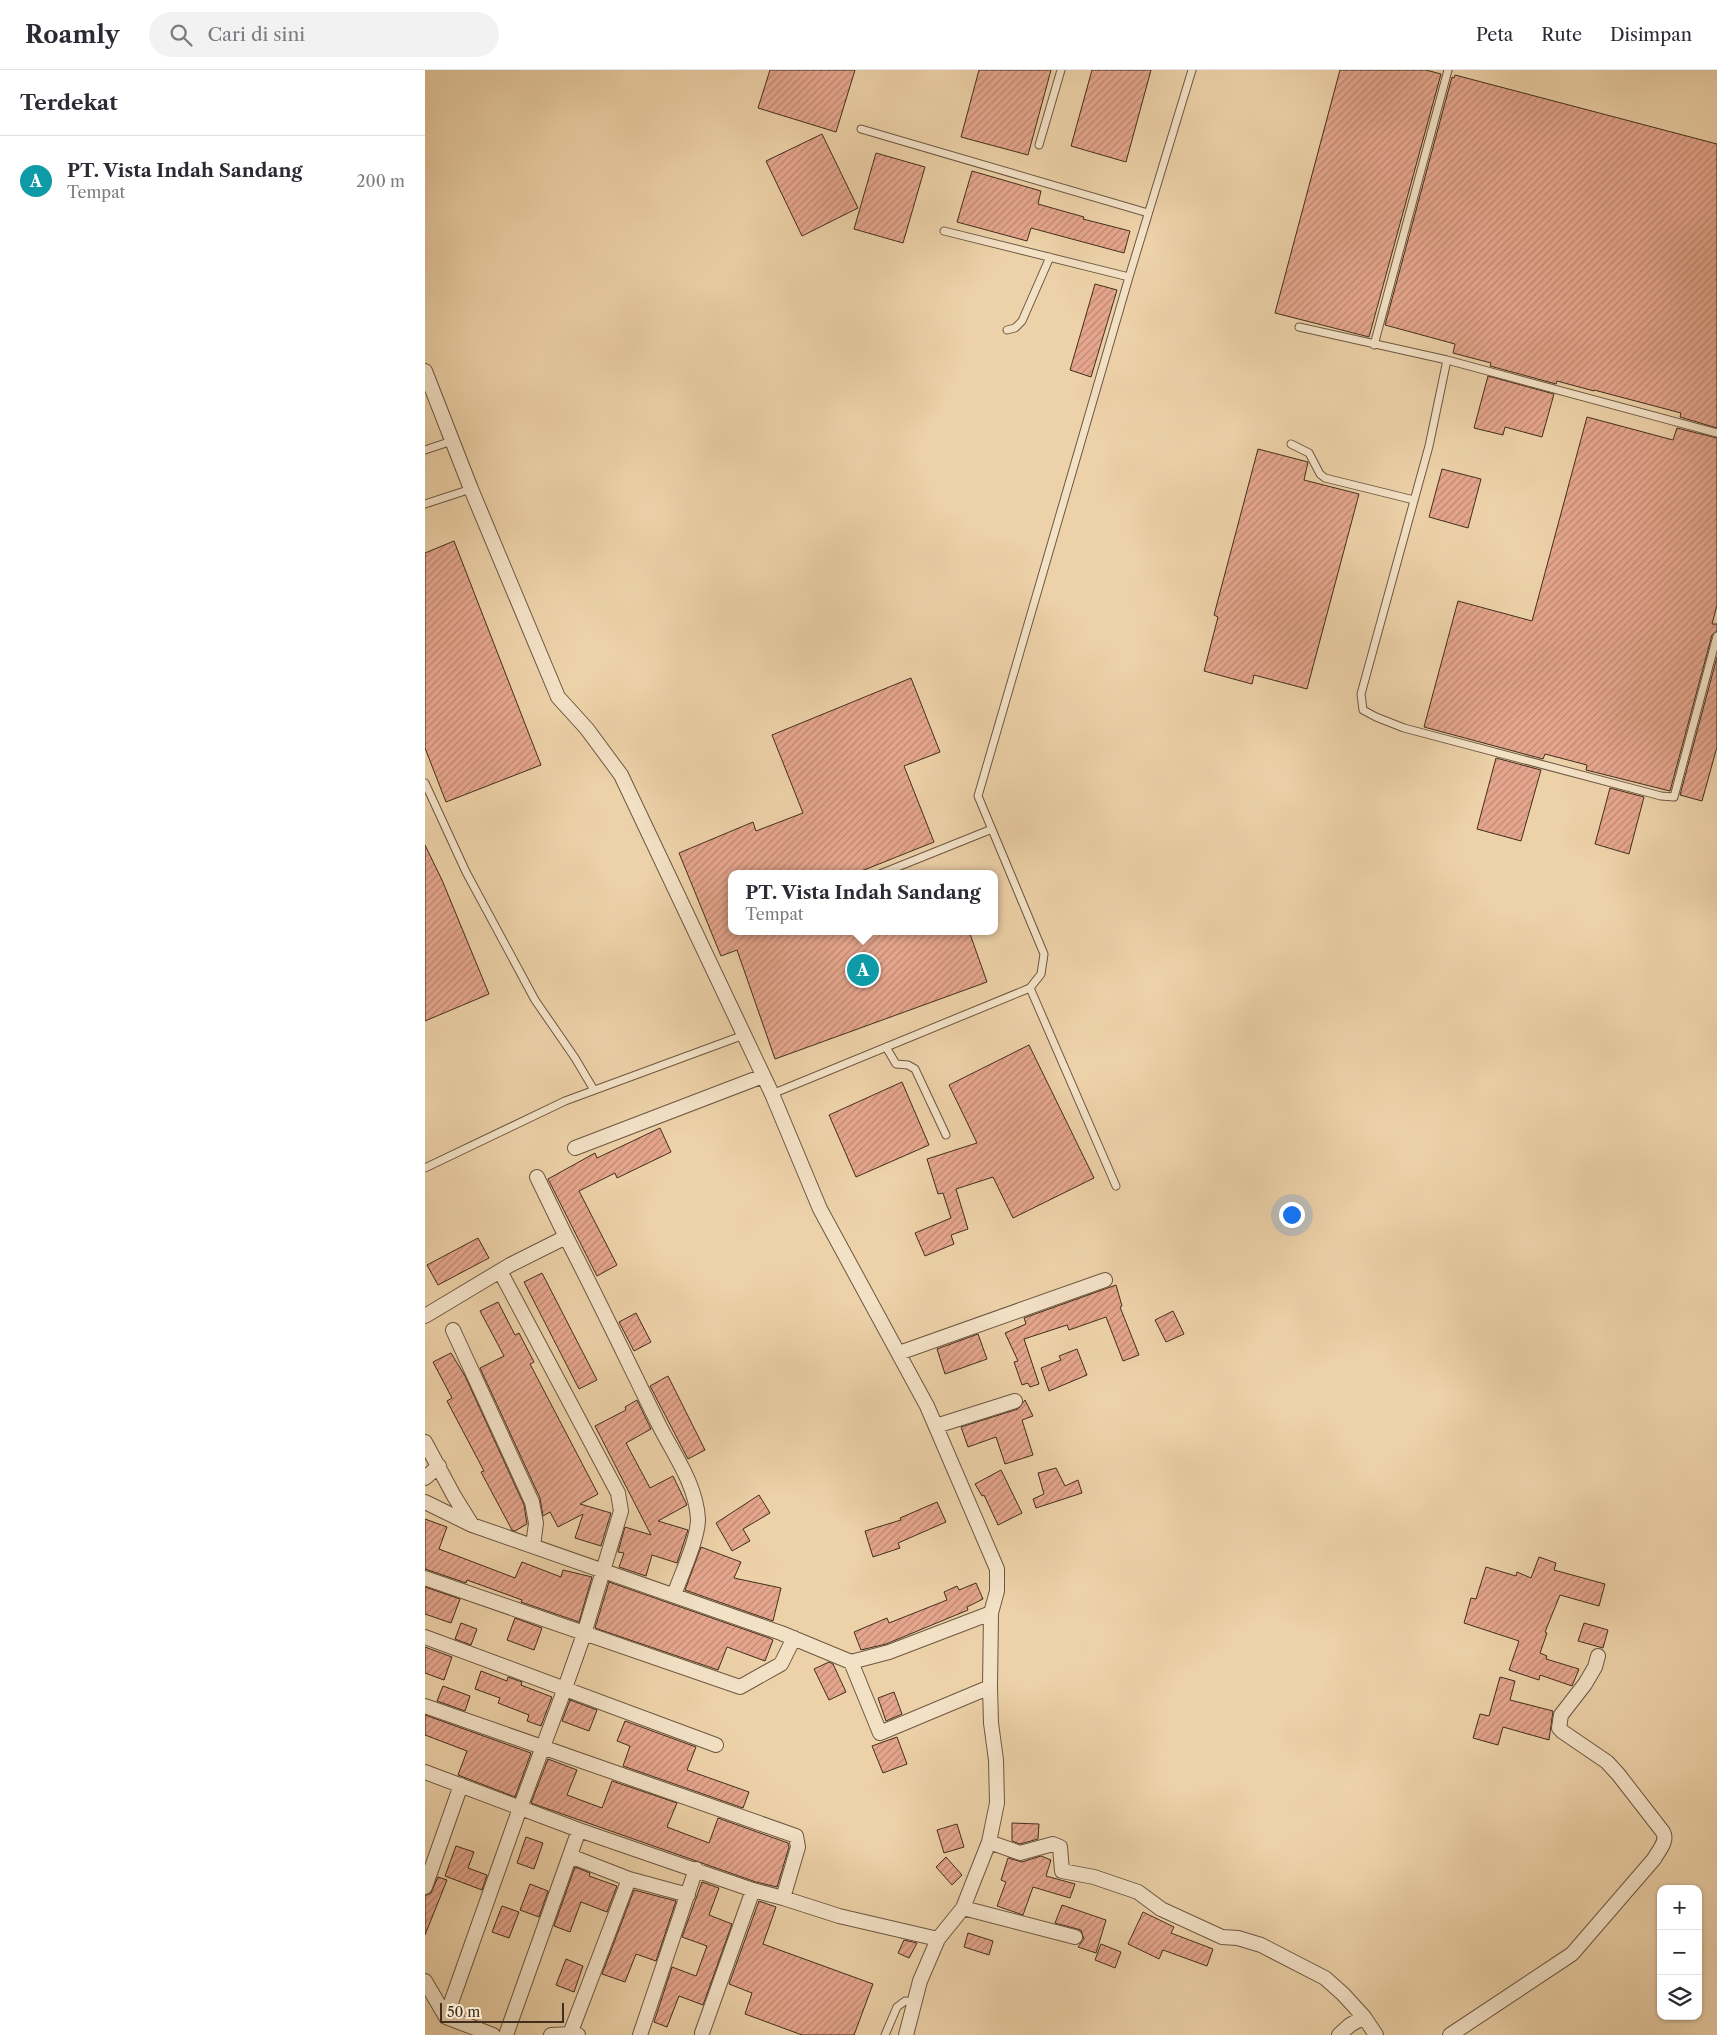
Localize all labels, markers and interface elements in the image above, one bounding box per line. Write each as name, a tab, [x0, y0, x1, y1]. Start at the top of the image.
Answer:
search box	[149, 12, 499, 57]
text: Roamly	[25, 20, 119, 49]
icon: search	[167, 21, 195, 49]
text: Cari di sini	[207, 23, 305, 46]
text: Peta	[1476, 24, 1513, 46]
text: Rute	[1541, 24, 1582, 46]
text: Disimpan	[1610, 24, 1692, 46]
text: Terdekat	[20, 90, 118, 115]
text: PT. Vista Indah Sandang	[67, 159, 303, 182]
text: A	[30, 171, 42, 191]
text: 200 m	[356, 171, 405, 191]
text: Tempat	[67, 182, 125, 202]
popup	[728, 870, 998, 935]
text: PT. Vista Indah Sandang	[745, 881, 981, 904]
text: Tempat	[745, 904, 803, 924]
pin: A	[847, 951, 879, 989]
your location	[1279, 1202, 1305, 1228]
map controls	[1657, 1885, 1702, 2020]
button: +	[1657, 1885, 1702, 1930]
button: −	[1657, 1930, 1702, 1975]
button: layers	[1657, 1975, 1702, 2020]
scale bar	[440, 2000, 564, 2023]
text: 50 m	[447, 2003, 480, 2021]

